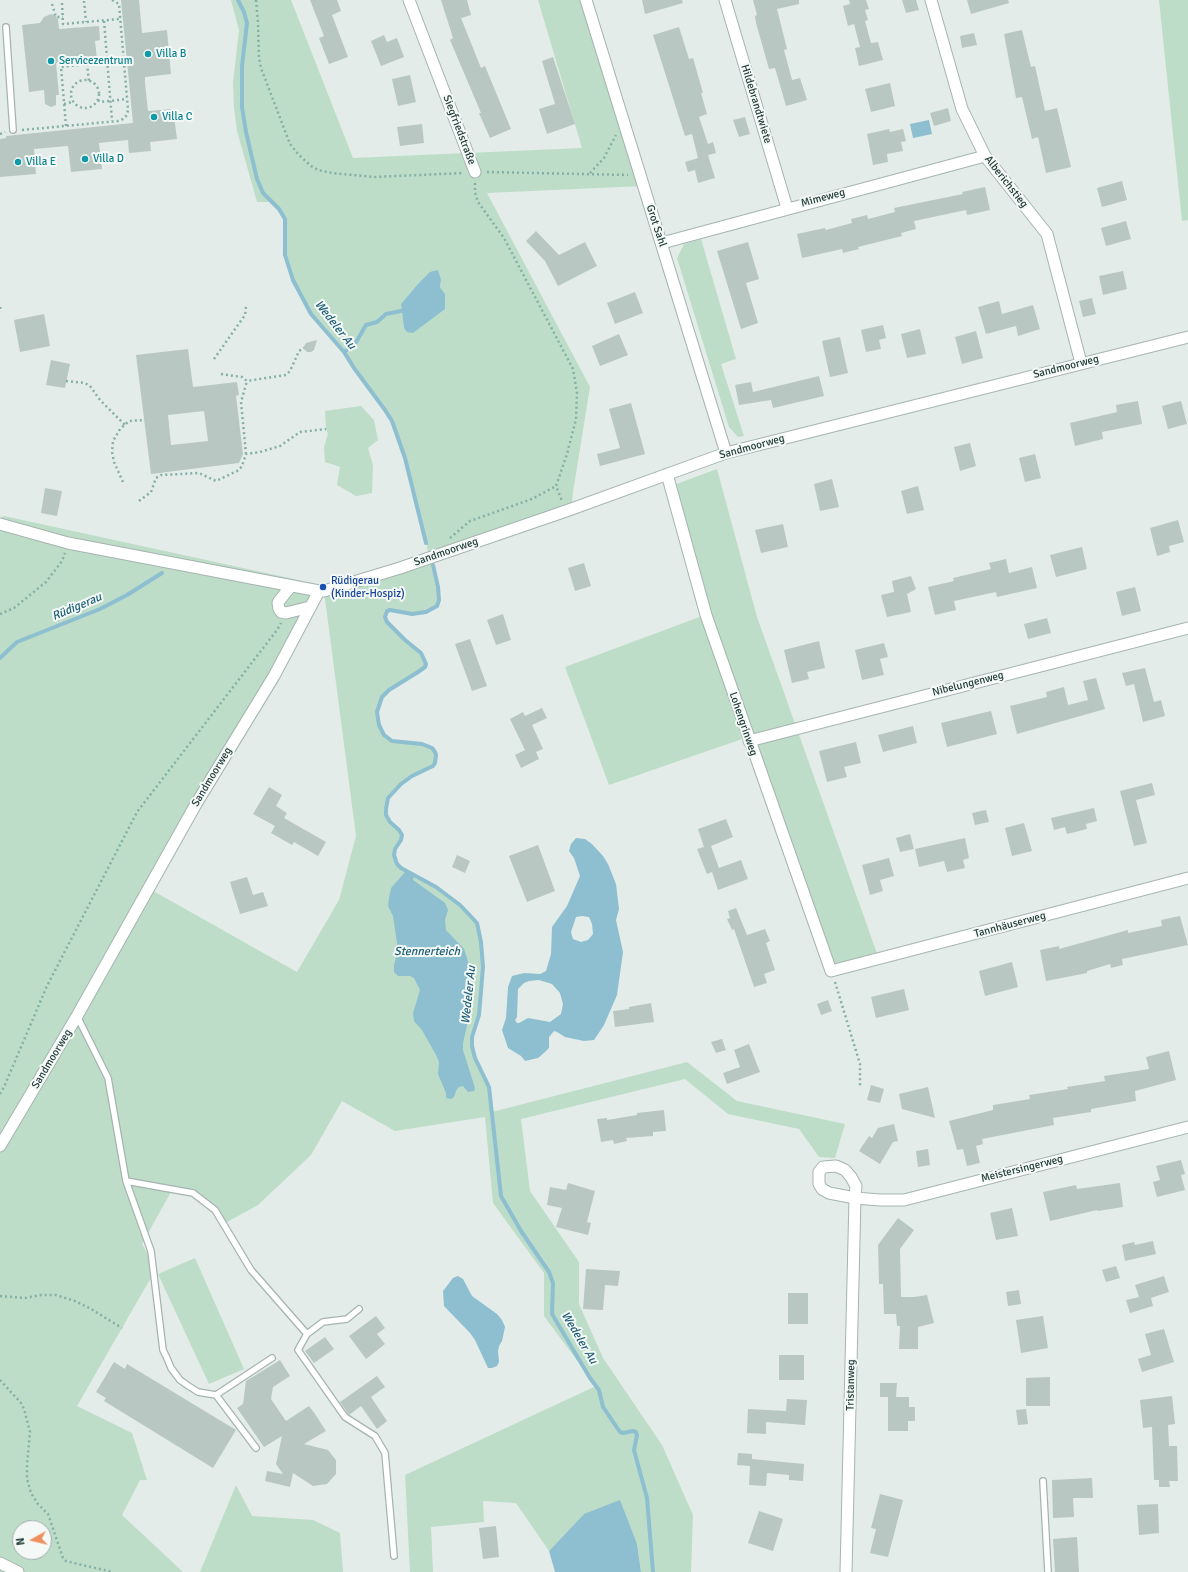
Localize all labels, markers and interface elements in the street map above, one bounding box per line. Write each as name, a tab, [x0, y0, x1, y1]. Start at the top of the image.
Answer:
place label: Villa B	[156, 47, 186, 61]
marker: Villa B	[143, 49, 153, 59]
place label: Servicezentrum	[59, 54, 132, 68]
marker: Servicezentrum	[46, 56, 56, 66]
street label: Hildebrandtwiete	[738, 63, 774, 145]
street label: Siegfriedstraße	[440, 93, 478, 167]
place label: Villa C	[162, 110, 192, 124]
marker: Villa C	[149, 112, 159, 122]
place label: Villa D	[93, 152, 124, 166]
street label: Alberichstieg	[982, 153, 1030, 211]
marker: Villa D	[80, 154, 90, 164]
place label: Villa E	[26, 155, 56, 169]
marker: Villa E	[13, 157, 23, 167]
street label: Mimeweg	[800, 186, 846, 210]
street label: Grot Sahl	[643, 203, 669, 249]
water label: Wedeler Au	[311, 298, 359, 352]
street label: Sandmoorweg	[1032, 352, 1100, 382]
street label: Sandmoorweg	[718, 432, 786, 462]
street label: Sandmoorweg	[412, 535, 480, 569]
place label: Rüdigerau (Kinder-Hospiz)	[331, 574, 405, 600]
marker: Rüdigerau (Kinder-Hospiz)	[318, 582, 328, 592]
water label: Rüdigerau	[50, 590, 104, 624]
street label: Nibelungenweg	[931, 669, 1005, 699]
street label: Lohengrinweg	[726, 690, 760, 758]
street label: Sandmoorweg	[189, 745, 235, 809]
street label: Tannhäuserweg	[973, 909, 1047, 941]
water label: Stennerteich	[394, 945, 460, 959]
water label: Wedeler Au	[459, 965, 479, 1025]
street label: Sandmoorweg	[29, 1027, 75, 1091]
street label: Meistersingerweg	[980, 1152, 1064, 1186]
water label: Wedeler Au	[558, 1309, 600, 1367]
street label: Tristanweg	[844, 1359, 858, 1411]
north arrow	[12, 1520, 52, 1560]
text: N	[14, 1537, 28, 1546]

